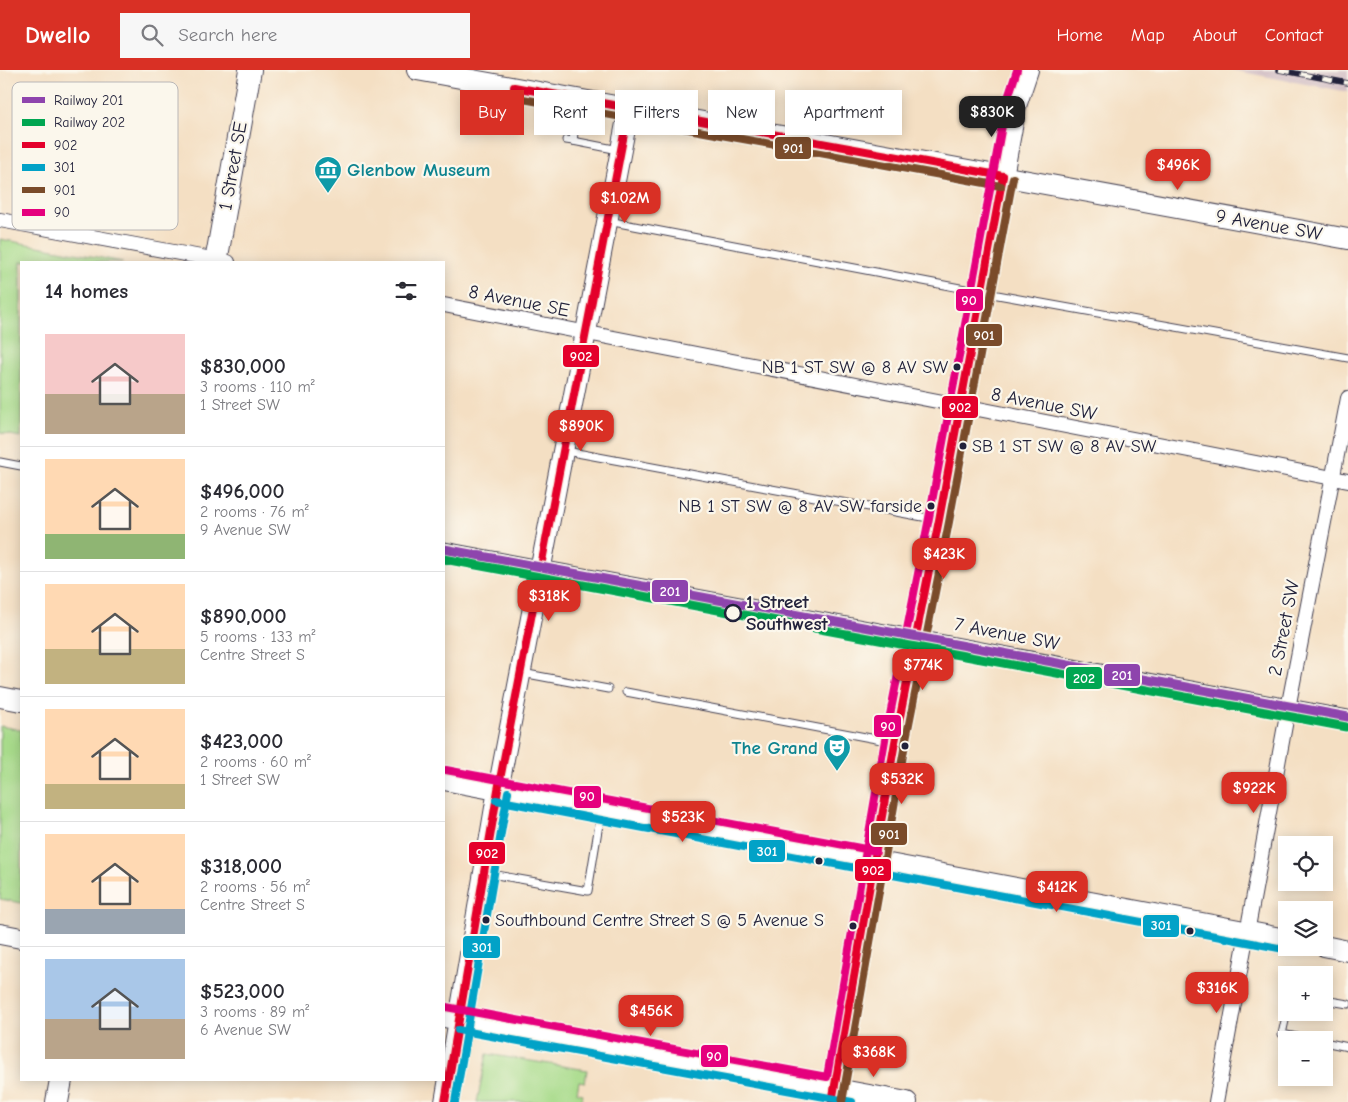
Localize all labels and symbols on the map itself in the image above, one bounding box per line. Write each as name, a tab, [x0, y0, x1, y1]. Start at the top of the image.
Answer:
legend	[12, 82, 178, 230]
text: Railway 201	[54, 92, 123, 109]
pin: $830K	[957, 96, 1027, 138]
text: Railway 202	[54, 114, 125, 131]
street label: 1 Street SE	[214, 120, 252, 212]
line badge: 901	[774, 136, 812, 160]
text: 902	[54, 137, 77, 154]
text: 901	[783, 140, 803, 157]
pin: $496K	[1143, 148, 1213, 191]
museum icon: Glenbow Museum	[313, 155, 343, 194]
text: 301	[54, 159, 75, 176]
place label: Glenbow Museum	[347, 159, 490, 181]
text: 901	[54, 182, 76, 199]
pin: $1.02M	[584, 182, 666, 224]
text: 90	[54, 204, 70, 221]
street label: 9 Avenue SW	[1214, 205, 1324, 245]
street label: 8 Avenue SE	[467, 280, 571, 322]
line badge: 90	[955, 288, 984, 312]
text: 90	[961, 292, 977, 309]
line badge: 901	[965, 323, 1003, 347]
text: 901	[974, 327, 994, 344]
line badge: 902	[562, 344, 600, 368]
text: 902	[570, 348, 592, 365]
place label: NB 1 ST SW @ 8 AV SW	[762, 357, 948, 378]
marker: NB 1 ST SW @ 8 AV SW	[952, 362, 962, 372]
street label: 8 Avenue SW	[989, 383, 1099, 425]
line badge: 902	[941, 395, 979, 419]
text: 902	[949, 399, 971, 416]
pin: $890K	[546, 410, 616, 452]
place label: SB 1 ST SW @ 8 AV SW	[972, 436, 1157, 457]
marker: SB 1 ST SW @ 8 AV SW	[958, 441, 968, 451]
place label: NB 1 ST SW @ 8 AV SW farside	[679, 496, 922, 517]
marker: NB 1 ST SW @ 8 AV SW farside	[926, 501, 936, 511]
pin: $423K	[909, 538, 979, 580]
street label: 2 Street SW	[1264, 578, 1304, 678]
line badge: 201	[651, 579, 689, 603]
pin: $318K	[514, 580, 584, 622]
text: 201	[660, 583, 680, 600]
place label: 1 Street Southwest	[746, 591, 828, 635]
marker: 1 Street Southwest	[724, 604, 742, 622]
street label: 7 Avenue SW	[953, 613, 1062, 655]
pin: $774K	[888, 648, 958, 691]
line badge: 201	[1103, 663, 1141, 687]
line badge: 202	[1065, 666, 1103, 690]
text: 201	[1112, 667, 1132, 684]
text: 202	[1073, 670, 1095, 687]
line badge: 90	[873, 714, 902, 738]
text: 90	[880, 718, 896, 735]
theatre icon: The Grand	[822, 733, 852, 772]
place label: The Grand	[732, 737, 818, 759]
unlabelled marker	[900, 741, 910, 751]
pin: $532K	[867, 762, 937, 805]
pin: $922K	[1219, 772, 1289, 814]
line badge: 90	[573, 785, 602, 809]
text: 90	[579, 788, 595, 805]
pin: $523K	[648, 800, 718, 843]
line badge: 901	[870, 822, 908, 846]
text: 901	[879, 826, 899, 843]
line badge: 301	[748, 839, 786, 863]
line badge: 902	[468, 841, 506, 865]
text: 301	[757, 843, 777, 860]
text: 902	[476, 845, 498, 862]
unlabelled marker	[814, 856, 824, 866]
line badge: 902	[854, 858, 892, 882]
text: 902	[862, 862, 884, 879]
pin: $412K	[1022, 870, 1092, 913]
place label: Southbound Centre Street S @ 5 Avenue S	[495, 910, 824, 931]
line badge: 301	[1142, 914, 1180, 938]
marker: Southbound Centre Street S @ 5 Avenue S	[481, 915, 491, 925]
text: 301	[1151, 917, 1171, 934]
unlabelled marker	[848, 921, 858, 931]
unlabelled marker	[1185, 926, 1195, 936]
line badge: 301	[462, 935, 501, 959]
text: 301	[472, 939, 492, 956]
pin: $316K	[1182, 972, 1252, 1014]
pin: $456K	[616, 994, 686, 1037]
pin: $368K	[839, 1036, 909, 1078]
line badge: 90	[700, 1044, 729, 1068]
text: 90	[706, 1048, 722, 1065]

